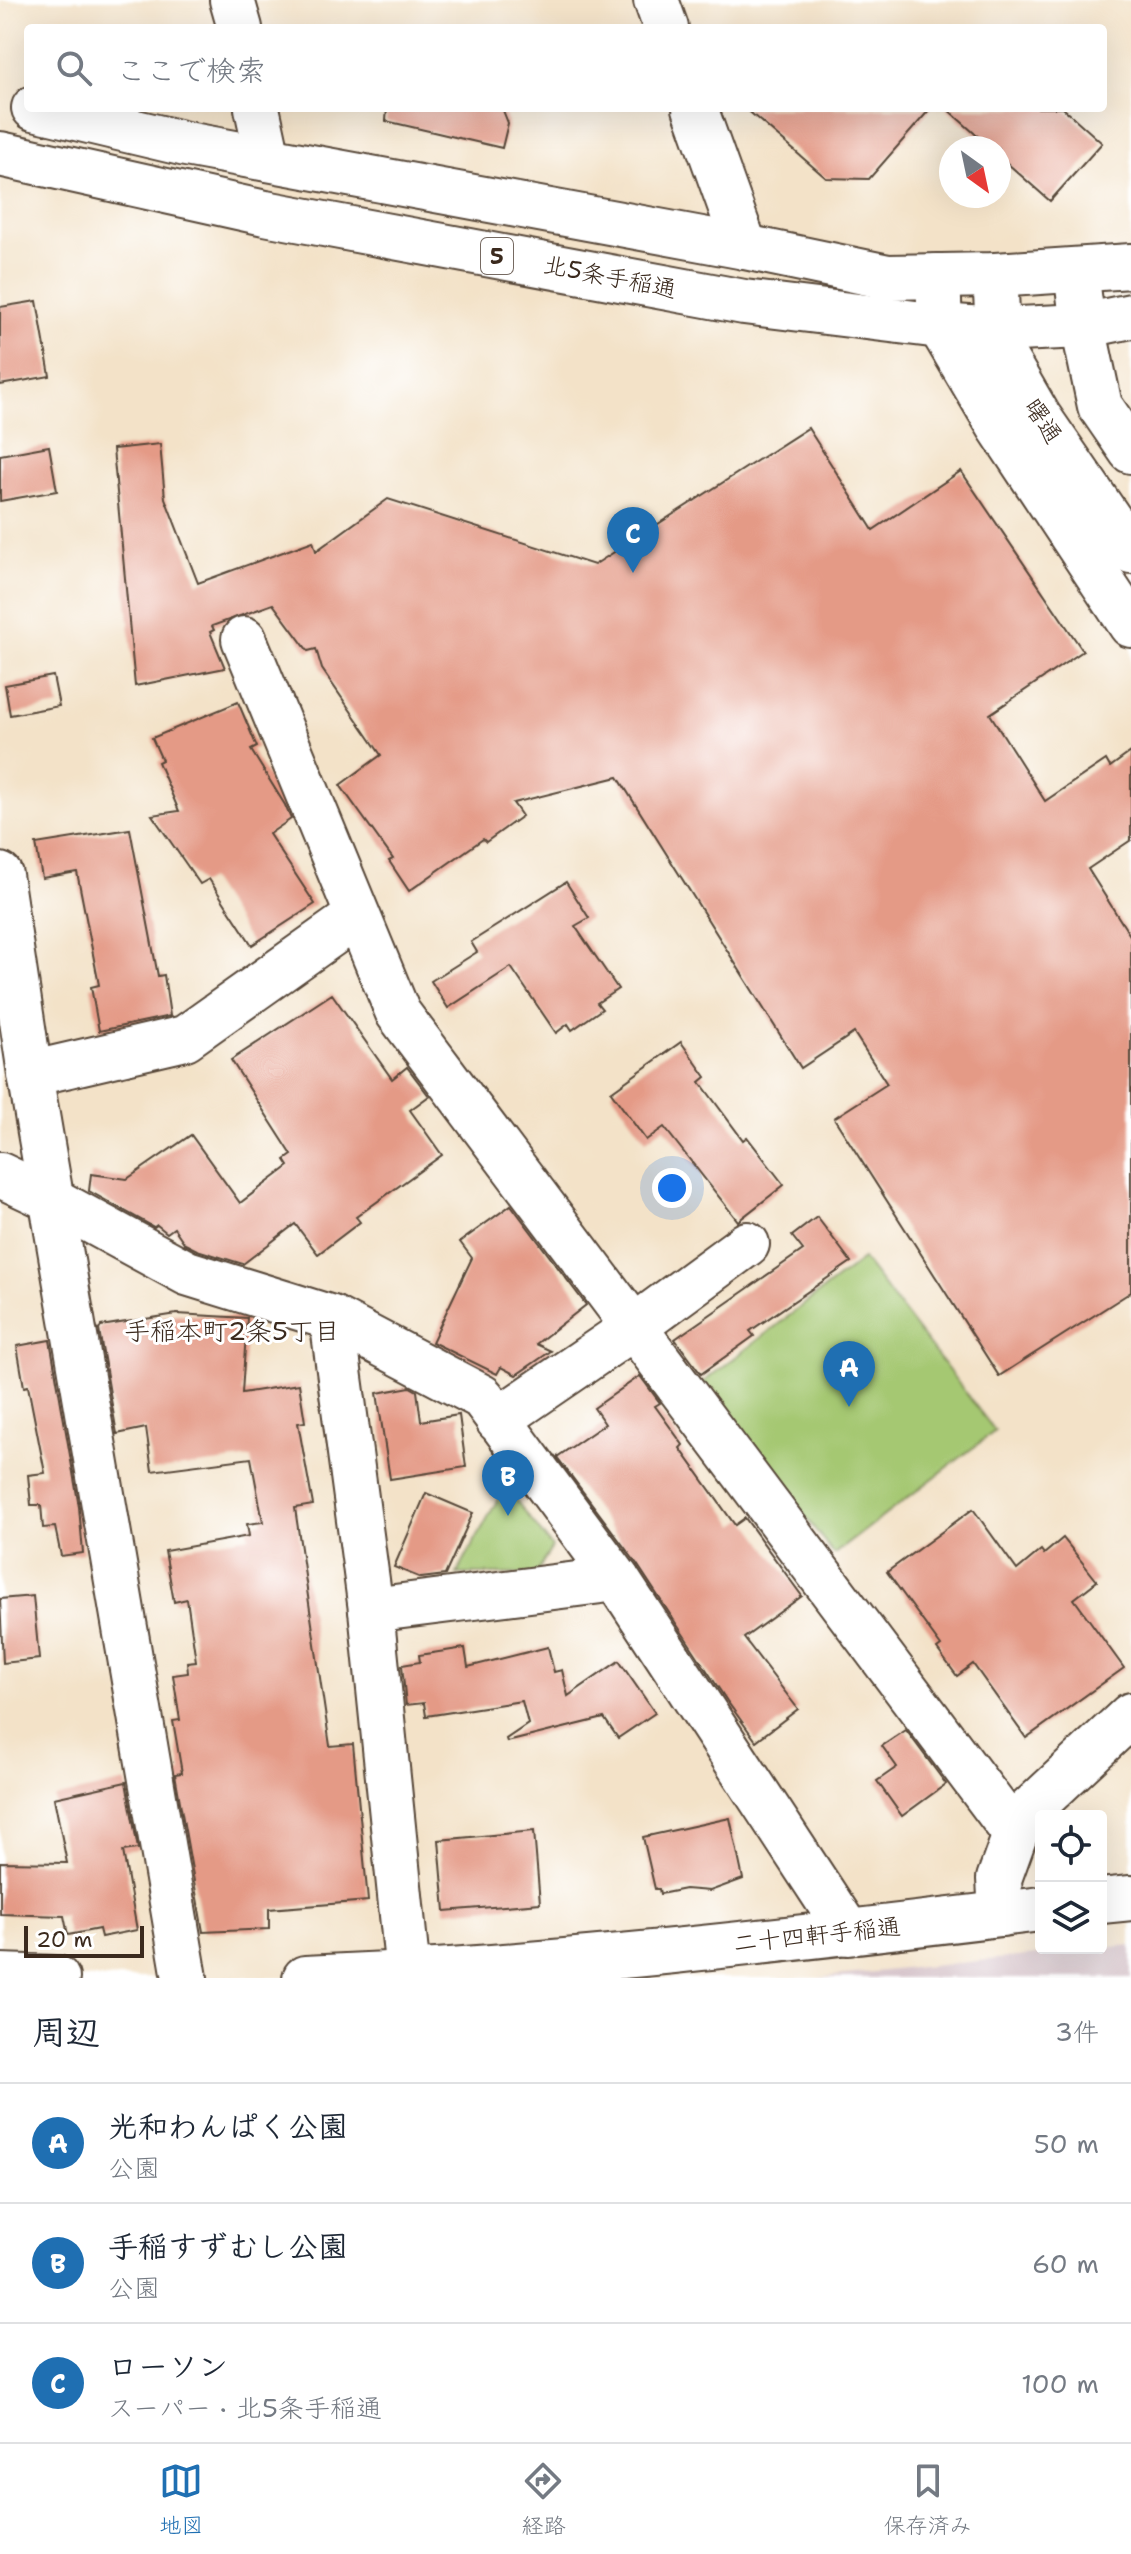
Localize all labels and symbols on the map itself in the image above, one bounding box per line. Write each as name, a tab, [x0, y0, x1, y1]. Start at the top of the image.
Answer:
north arrow	[939, 136, 1011, 208]
road number: 5	[481, 238, 513, 274]
street label: 北5条手稲通	[541, 248, 679, 306]
street label: 曙通	[1017, 392, 1069, 450]
pin: C	[607, 507, 659, 573]
your location	[652, 1168, 692, 1208]
district label: 手稲本町2条5丁目	[124, 1313, 340, 1348]
pin: A	[823, 1341, 875, 1407]
pin: B	[482, 1450, 534, 1516]
street label: 二十四軒手稲通	[732, 1910, 902, 1960]
scale bar	[24, 1922, 144, 1958]

